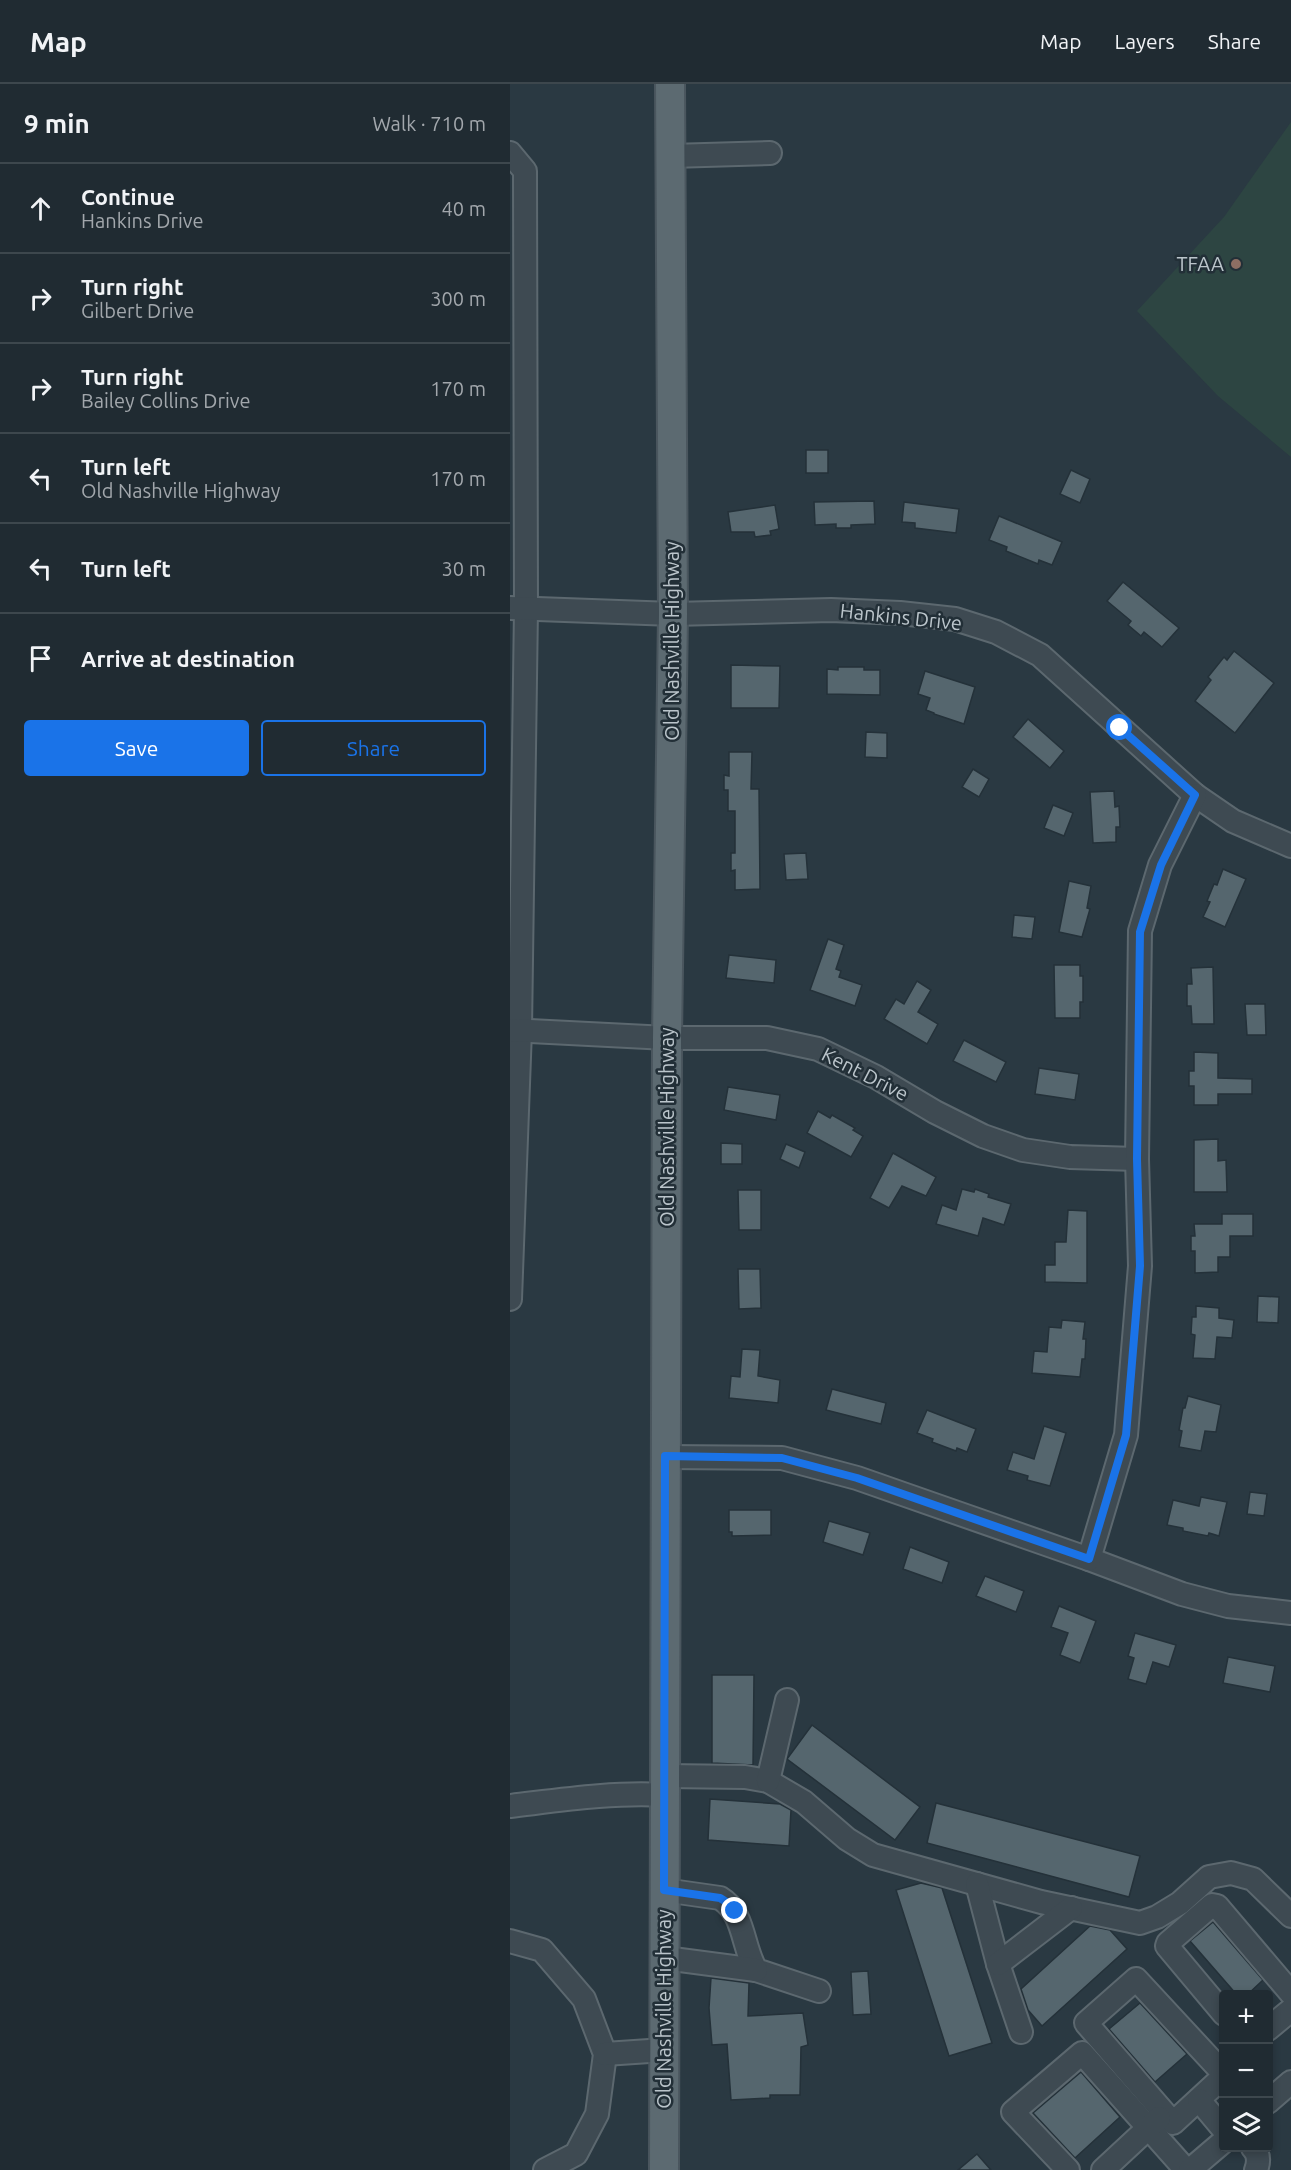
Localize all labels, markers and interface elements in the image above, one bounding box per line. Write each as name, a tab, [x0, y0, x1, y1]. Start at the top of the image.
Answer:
text: Map	[30, 26, 87, 57]
text: Map	[1040, 29, 1081, 53]
text: Layers	[1114, 29, 1175, 53]
text: Share	[1208, 29, 1261, 53]
text: 9 min	[24, 109, 90, 138]
text: Walk · 710 m	[373, 112, 486, 135]
text: Continue	[81, 184, 175, 209]
icon: ahead	[24, 192, 57, 225]
text: 40 m	[442, 197, 486, 220]
text: Hankins Drive	[81, 209, 204, 232]
place label: TFAA	[1176, 252, 1224, 275]
marker: TFAA	[1229, 257, 1243, 271]
text: Turn right	[81, 274, 183, 299]
icon: right	[24, 282, 57, 315]
text: 300 m	[430, 287, 486, 310]
text: Gilbert Drive	[81, 299, 194, 322]
text: Turn right	[81, 364, 183, 389]
icon: right	[24, 372, 57, 405]
text: 170 m	[430, 377, 486, 400]
text: Bailey Collins Drive	[81, 389, 251, 412]
text: Turn left	[81, 454, 171, 479]
icon: left	[24, 462, 57, 495]
text: 170 m	[430, 467, 486, 490]
text: Old Nashville Highway	[81, 479, 280, 502]
street label: Old Nashville Highway	[660, 541, 683, 741]
icon: left	[24, 552, 57, 585]
text: Turn left	[81, 556, 171, 581]
text: 30 m	[442, 557, 486, 580]
street label: Hankins Drive	[839, 599, 963, 634]
icon: arrive	[24, 642, 57, 675]
text: Arrive at destination	[81, 646, 295, 671]
route start	[1106, 714, 1132, 740]
button: Save	[24, 720, 249, 776]
button: Share	[261, 720, 486, 776]
street label: Old Nashville Highway	[655, 1027, 678, 1227]
street label: Kent Drive	[818, 1042, 912, 1105]
route end	[721, 1897, 747, 1923]
street label: Old Nashville Highway	[652, 1909, 675, 2109]
map controls	[1219, 1990, 1273, 2152]
button: +	[1219, 1990, 1273, 2044]
button: −	[1219, 2044, 1273, 2098]
button: layers	[1219, 2098, 1273, 2152]

